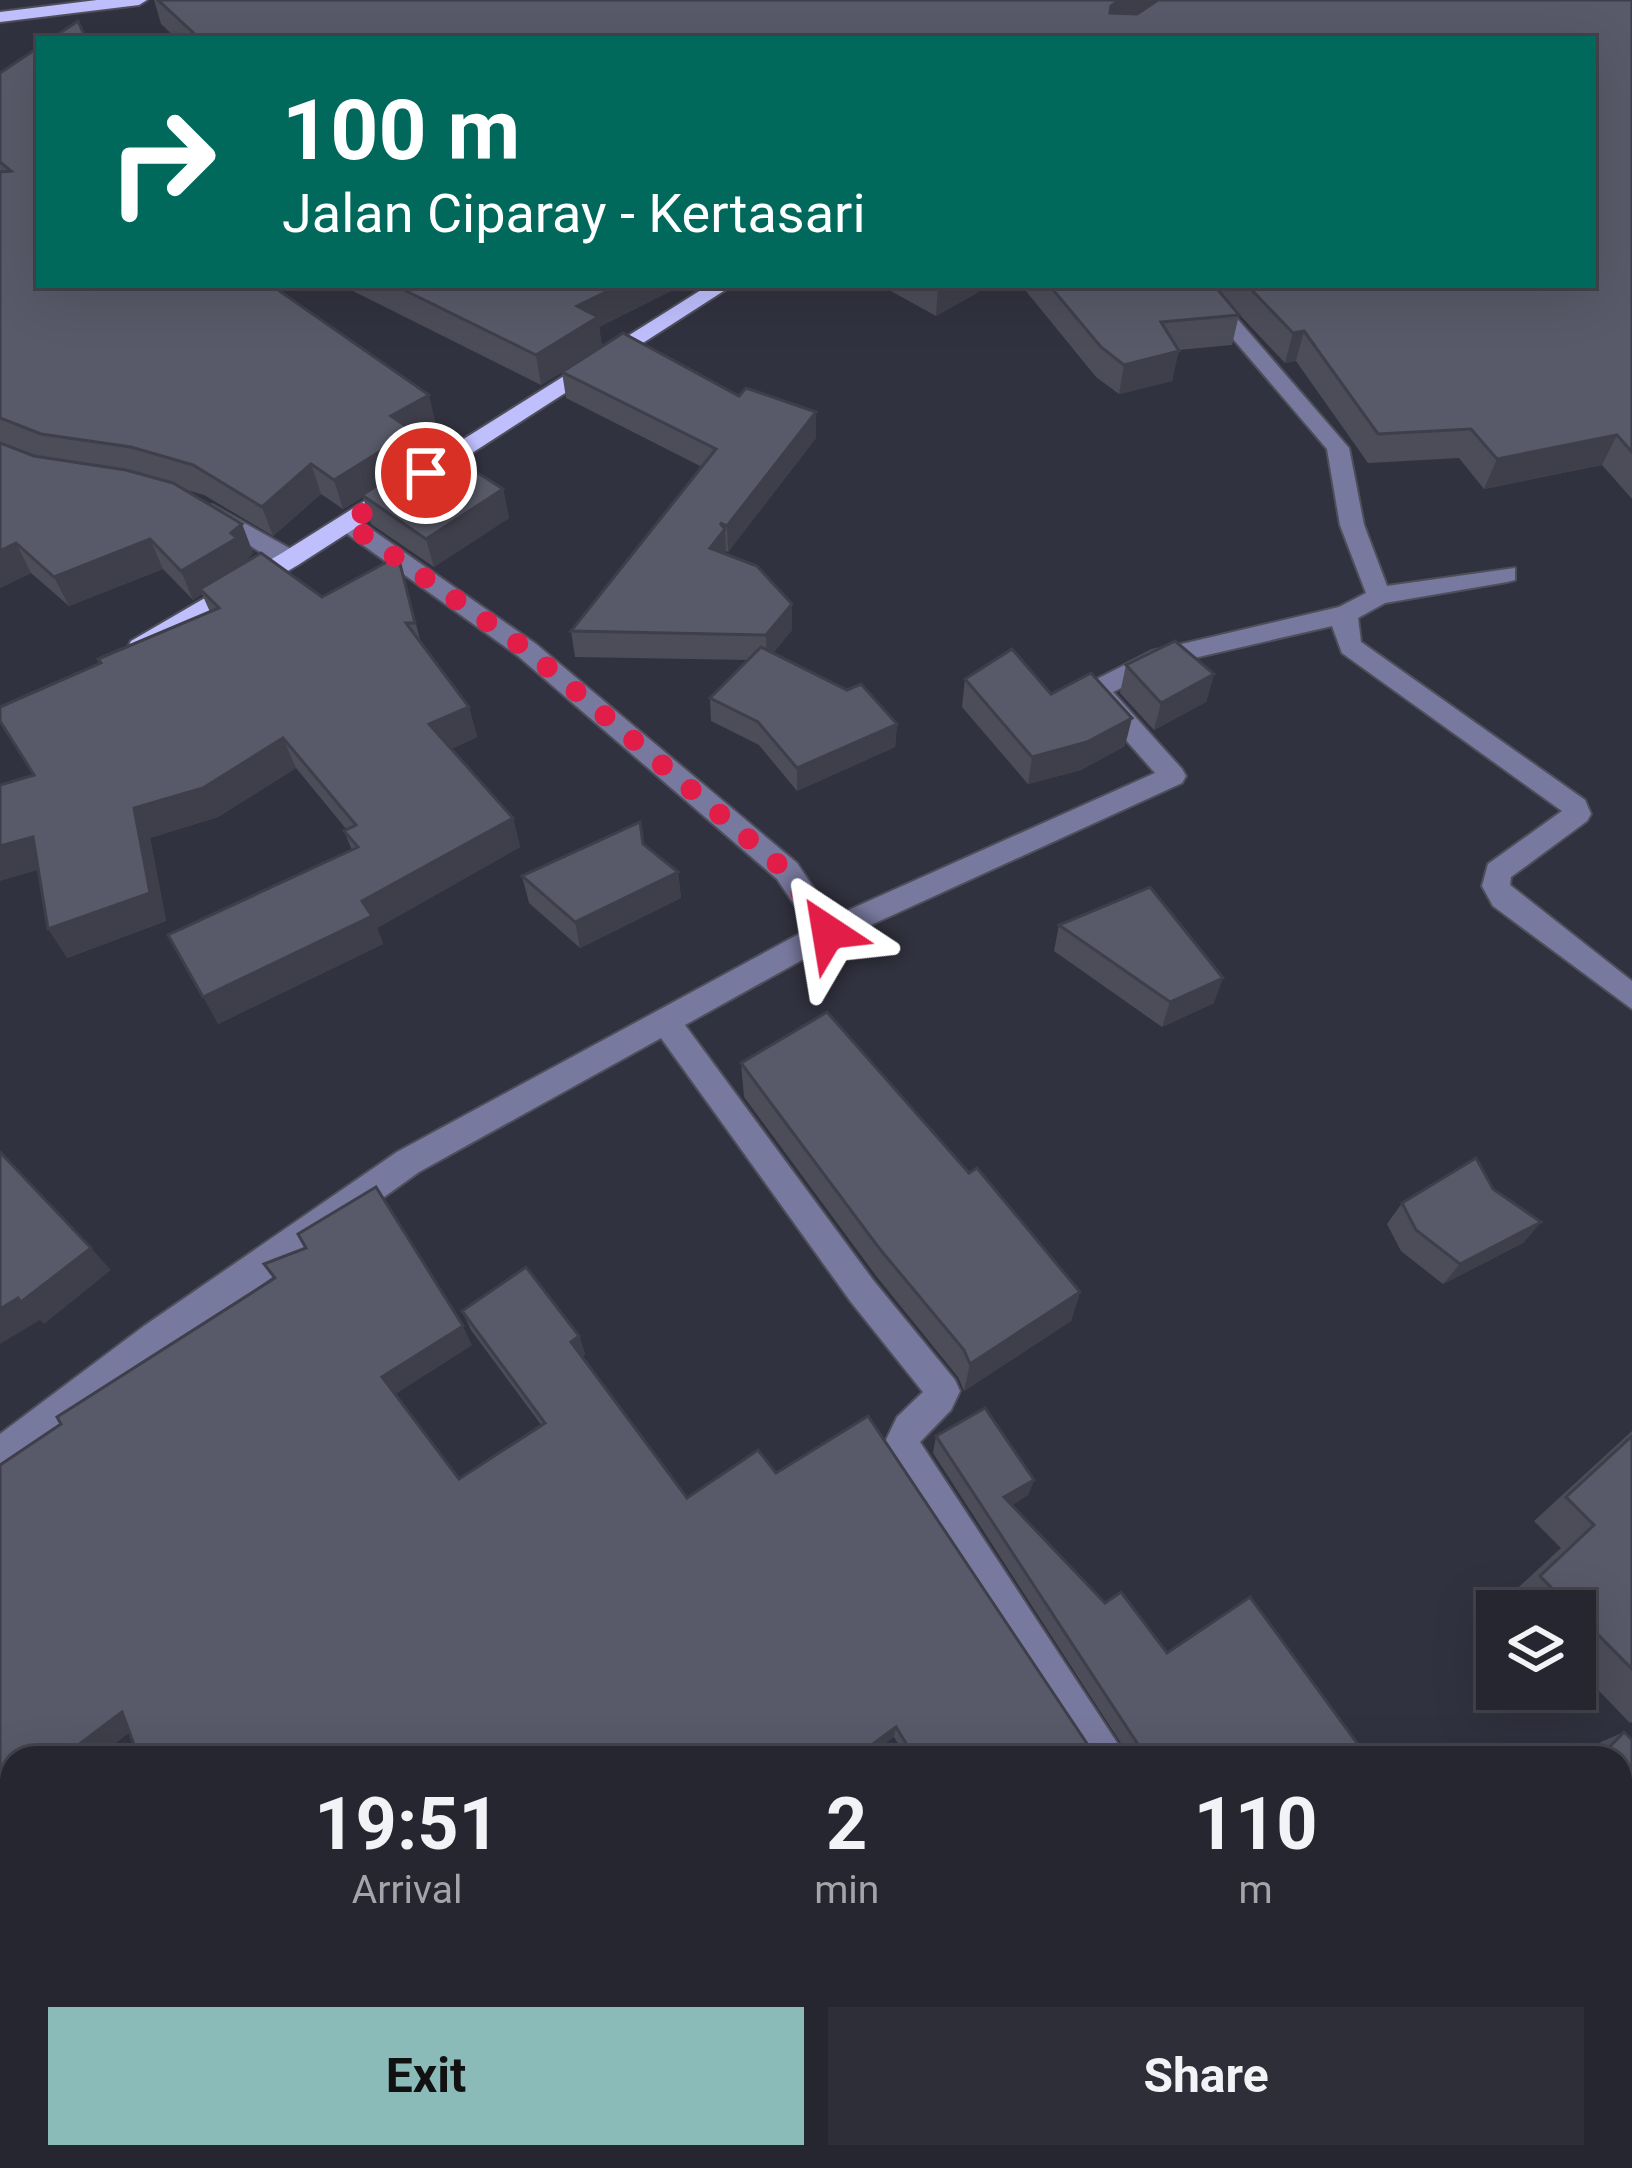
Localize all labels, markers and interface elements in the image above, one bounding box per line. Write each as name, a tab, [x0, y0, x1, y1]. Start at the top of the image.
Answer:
text: 100 m	[282, 81, 520, 180]
icon: right	[84, 84, 240, 240]
text: Jalan Ciparay - Kertasari	[282, 182, 866, 245]
pin	[375, 422, 477, 524]
icon: arrive	[393, 440, 459, 506]
position arrow	[765, 869, 891, 995]
map controls	[1476, 1590, 1596, 1710]
button: layers	[1476, 1590, 1596, 1710]
text: 19:51	[314, 1782, 500, 1867]
text: 2	[826, 1782, 867, 1867]
text: 110	[1194, 1782, 1318, 1867]
text: Arrival	[352, 1867, 462, 1913]
text: min	[814, 1867, 879, 1913]
text: m	[1239, 1867, 1273, 1913]
button: Exit	[48, 2007, 804, 2145]
button: Share	[828, 2007, 1584, 2145]

